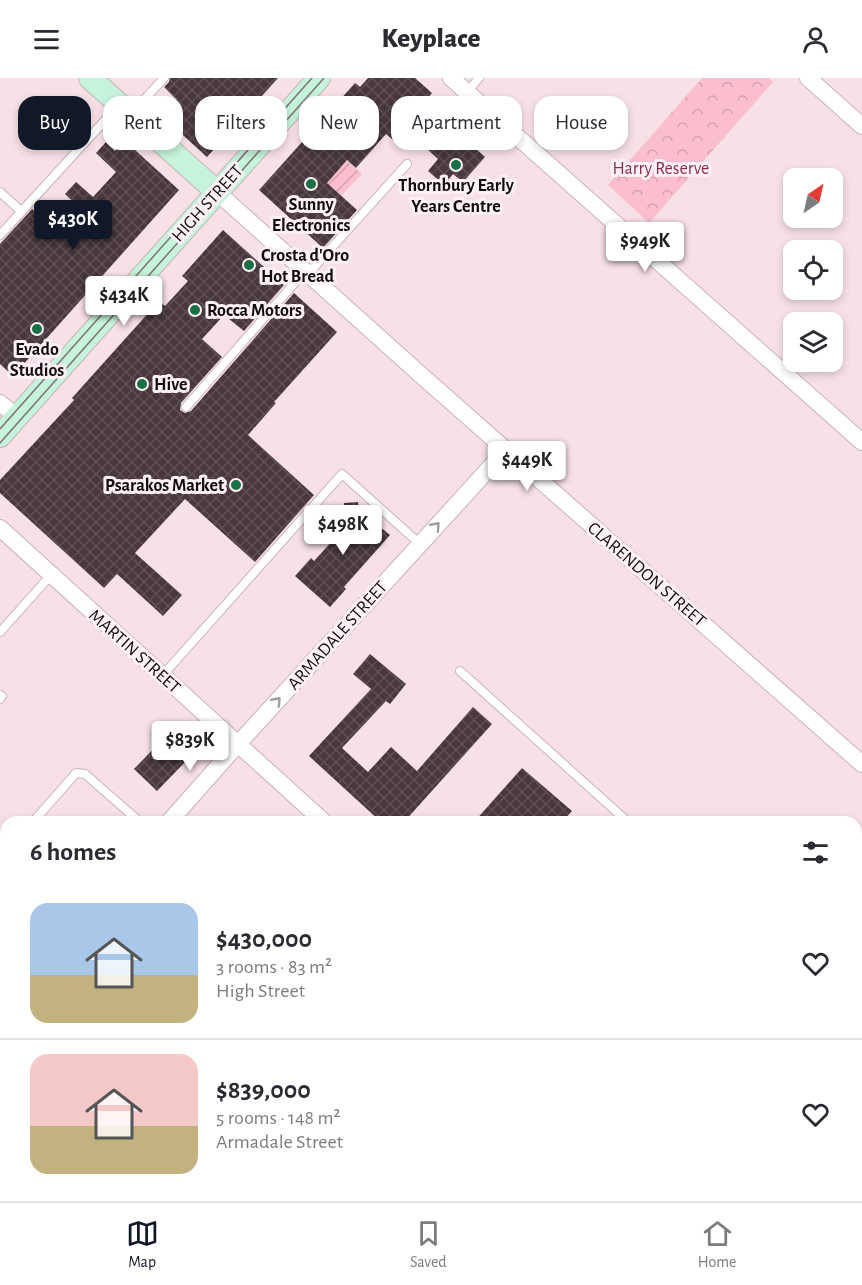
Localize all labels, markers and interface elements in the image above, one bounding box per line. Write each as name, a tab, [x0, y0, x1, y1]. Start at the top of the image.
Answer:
icon: menu	[30, 23, 63, 56]
icon: person	[799, 23, 832, 56]
text: Keyplace	[382, 25, 480, 52]
chip: Buy	[18, 96, 91, 150]
chip: Rent	[103, 96, 183, 150]
chip: Filters	[195, 96, 287, 150]
chip: New	[299, 96, 379, 150]
chip: Apartment	[391, 96, 522, 150]
chip: House	[534, 96, 628, 150]
marker: Thornbury Early Years Centre	[449, 158, 463, 172]
park label: Harry Reserve	[613, 160, 709, 178]
street label: HIGH STREET	[169, 162, 247, 245]
north arrow	[783, 168, 843, 228]
map controls	[783, 168, 843, 372]
marker: Sunny Electronics	[304, 177, 318, 191]
place label: Thornbury Early Years Centre	[398, 177, 515, 216]
place label: Sunny Electronics	[272, 196, 350, 235]
pin: $430K	[31, 200, 115, 251]
text: $430K	[48, 209, 98, 229]
pin: $949K	[603, 222, 687, 273]
text: $949K	[620, 231, 670, 251]
button: locate	[783, 240, 843, 300]
place label: Crosta d'Oro Hot Bread	[261, 247, 349, 286]
marker: Crosta d'Oro Hot Bread	[242, 258, 256, 272]
pin: $434K	[82, 276, 166, 327]
text: $434K	[99, 285, 149, 305]
place label: Rocca Motors	[207, 302, 302, 320]
marker: Rocca Motors	[188, 303, 202, 317]
button: layers	[783, 312, 843, 372]
marker: Evado Studios	[30, 322, 44, 336]
place label: Evado Studios	[10, 341, 64, 380]
place label: Hive	[154, 376, 188, 394]
marker: Hive	[135, 377, 149, 391]
pin: $449K	[485, 441, 569, 492]
text: $449K	[502, 450, 552, 470]
place label: Psarakos Market	[105, 477, 224, 495]
marker: Psarakos Market	[229, 478, 243, 492]
pin: $498K	[301, 505, 385, 556]
text: $498K	[318, 514, 368, 534]
street label: CLARENDON STREET	[584, 519, 709, 631]
one-way arrow	[429, 522, 440, 533]
street label: ARMADALE STREET	[285, 578, 391, 693]
street label: MARTIN STREET	[85, 606, 184, 697]
one-way arrow	[270, 698, 281, 708]
pin: $839K	[148, 721, 232, 772]
text: $839K	[166, 730, 214, 750]
icon: filters	[799, 836, 832, 869]
text: 6 homes	[30, 839, 116, 865]
text: $430,000	[216, 926, 312, 952]
icon: home	[78, 927, 150, 999]
icon: heart	[799, 947, 832, 980]
text: 3 rooms · 83 m²	[216, 957, 332, 977]
text: High Street	[216, 981, 305, 1001]
text: $839,000	[216, 1077, 311, 1103]
icon: home	[78, 1078, 150, 1150]
icon: heart	[799, 1098, 832, 1131]
text: 5 rooms · 148 m²	[216, 1108, 340, 1128]
text: Armadale Street	[216, 1132, 343, 1152]
tab: Map	[126, 1217, 159, 1272]
tab: Saved	[410, 1217, 447, 1272]
tab: Home	[698, 1217, 736, 1272]

